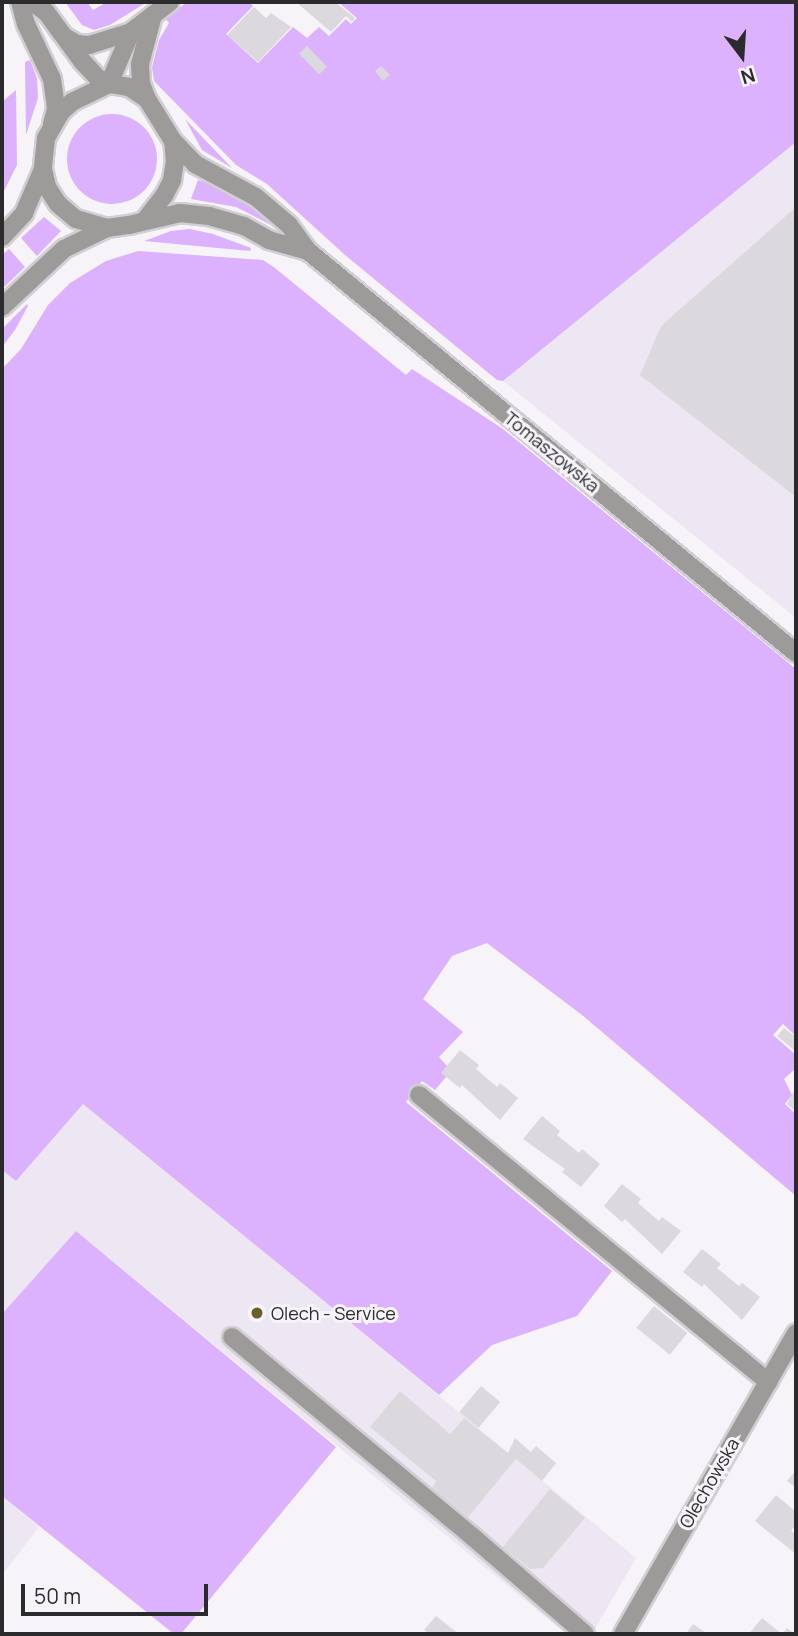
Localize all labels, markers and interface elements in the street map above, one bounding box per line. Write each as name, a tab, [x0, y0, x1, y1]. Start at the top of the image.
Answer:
north arrow	[707, 21, 777, 91]
text: N	[738, 62, 758, 91]
street label: Tomaszowska	[500, 407, 604, 497]
place label: Olech - Service	[271, 1302, 396, 1324]
marker: Olech - Service	[249, 1305, 265, 1321]
street label: Olechowska	[675, 1434, 743, 1532]
scale bar	[24, 1570, 212, 1614]
text: 50 m	[34, 1582, 81, 1610]

